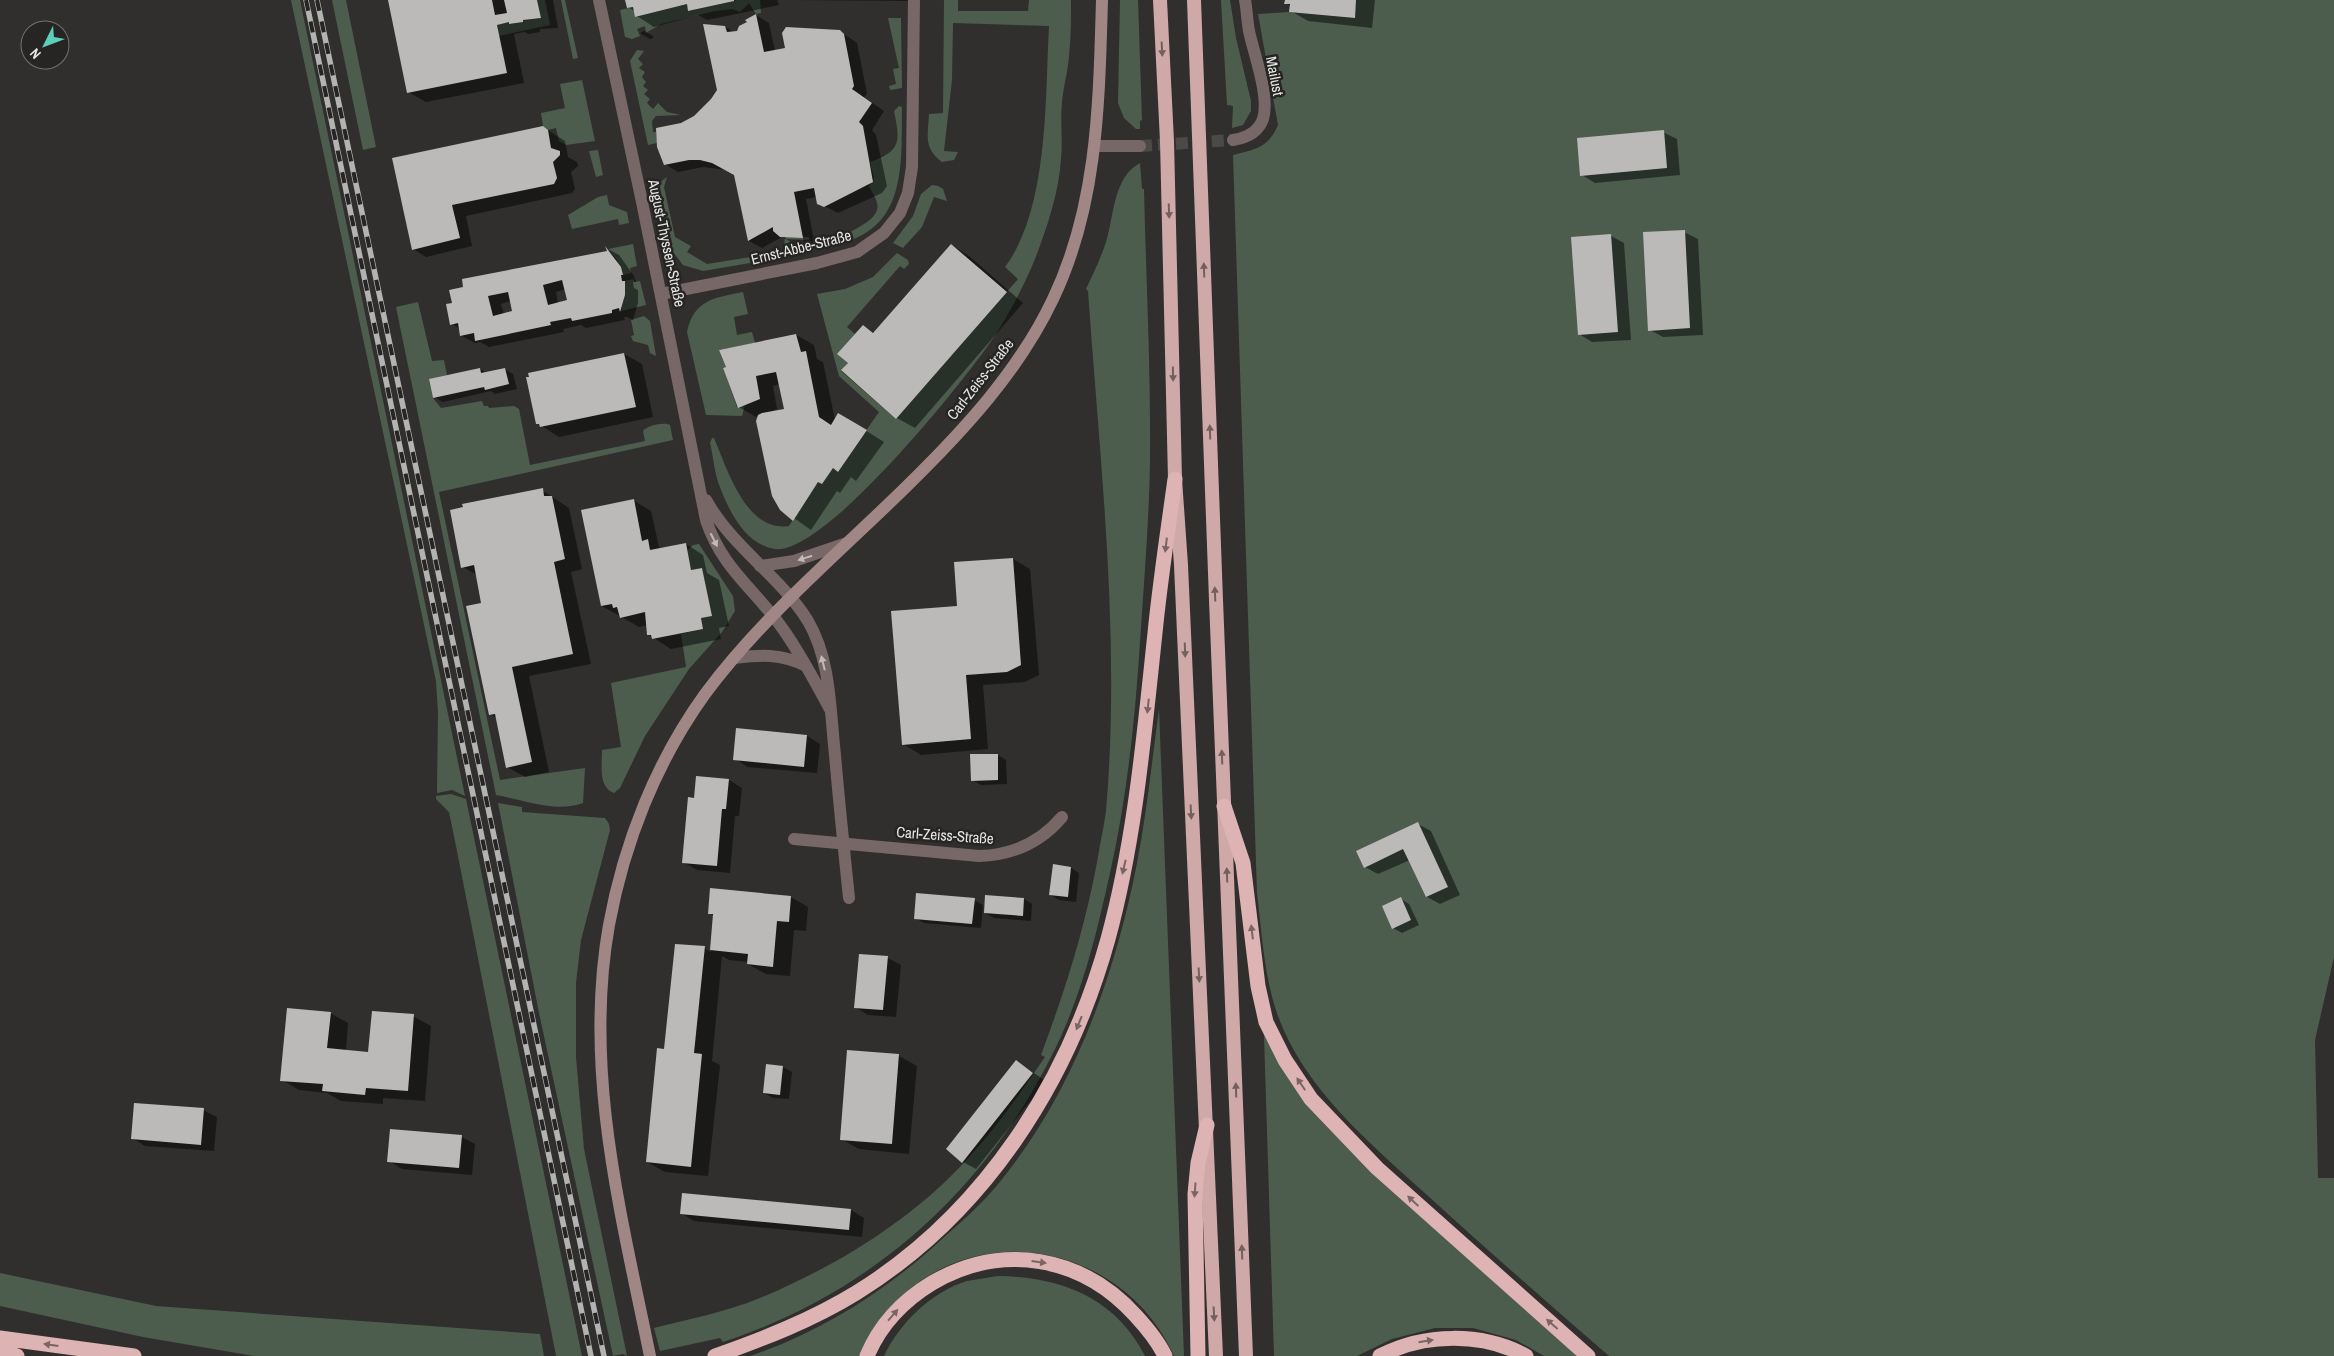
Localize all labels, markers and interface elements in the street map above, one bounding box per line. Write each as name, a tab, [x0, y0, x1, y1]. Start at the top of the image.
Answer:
north arrow	[20, 20, 70, 70]
one-way arrow	[1159, 41, 1167, 57]
text: N	[26, 45, 45, 63]
street label: Mailust	[1261, 55, 1289, 98]
street label: August-Thyssen-Straße	[643, 176, 691, 309]
one-way arrow	[1165, 203, 1173, 219]
street label: Ernst-Abbe-Straße	[749, 224, 853, 270]
one-way arrow	[1200, 261, 1208, 277]
street label: Carl-Zeiss-Straße	[942, 334, 1018, 424]
one-way arrow	[1169, 366, 1177, 382]
one-way arrow	[1206, 424, 1214, 440]
one-way arrow	[710, 533, 718, 547]
one-way arrow	[1162, 537, 1170, 553]
one-way arrow	[797, 555, 812, 562]
one-way arrow	[1211, 586, 1219, 602]
one-way arrow	[1181, 642, 1189, 658]
one-way arrow	[819, 655, 827, 670]
one-way arrow	[1144, 698, 1152, 714]
one-way arrow	[1218, 749, 1226, 765]
one-way arrow	[1188, 805, 1196, 821]
street label: Carl-Zeiss-Straße	[896, 821, 995, 849]
one-way arrow	[1120, 859, 1128, 874]
one-way arrow	[1222, 867, 1230, 883]
one-way arrow	[1248, 924, 1256, 940]
one-way arrow	[1196, 967, 1204, 983]
one-way arrow	[1075, 1016, 1083, 1031]
one-way arrow	[1296, 1077, 1306, 1091]
one-way arrow	[1231, 1082, 1239, 1098]
one-way arrow	[1191, 1182, 1199, 1198]
one-way arrow	[1408, 1195, 1420, 1207]
one-way arrow	[1238, 1244, 1246, 1260]
one-way arrow	[1032, 1258, 1048, 1266]
one-way arrow	[1210, 1306, 1218, 1322]
one-way arrow	[888, 1309, 899, 1322]
one-way arrow	[1546, 1318, 1558, 1330]
one-way arrow	[1418, 1337, 1434, 1345]
one-way arrow	[43, 1341, 59, 1349]

